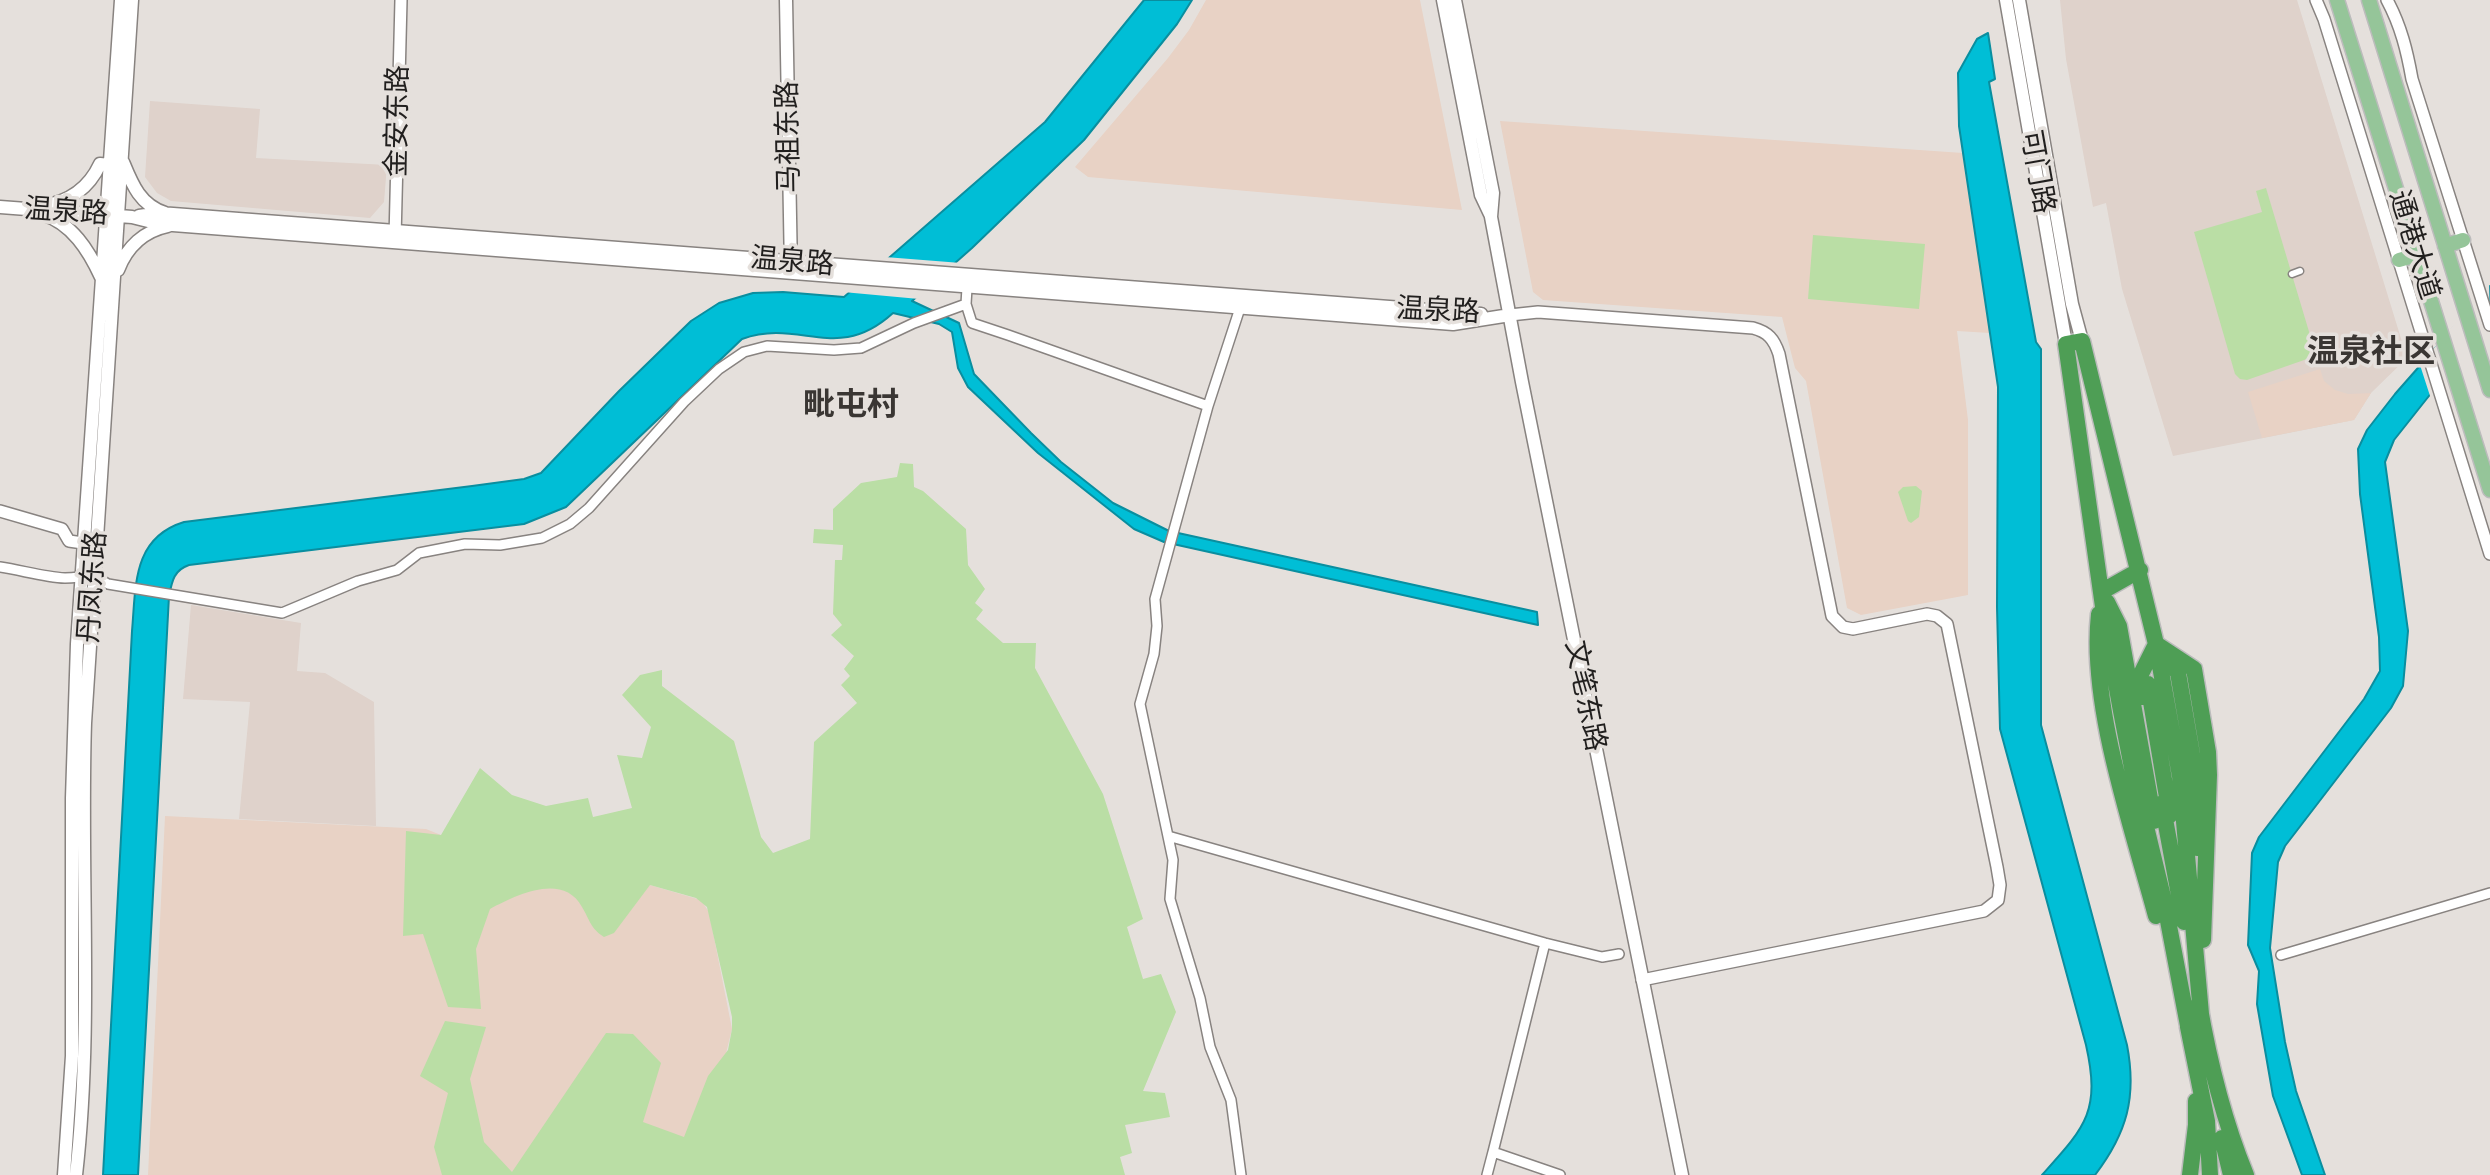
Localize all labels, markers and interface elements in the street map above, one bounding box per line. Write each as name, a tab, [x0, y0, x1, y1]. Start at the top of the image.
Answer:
street label: 金安东路	[380, 65, 416, 177]
street label: 马祖东路	[771, 81, 807, 193]
street label: 可门路	[2013, 128, 2061, 216]
street label: 通港大道	[2382, 187, 2446, 303]
street label: 温泉路	[23, 192, 109, 232]
street label: 温泉路	[749, 242, 835, 282]
street label: 温泉路	[1395, 292, 1481, 330]
district label: 温泉社区	[2307, 334, 2435, 372]
district label: 毗屯村	[803, 387, 899, 425]
street label: 丹凤东路	[72, 530, 114, 644]
street label: 文笔东路	[1558, 638, 1612, 754]

